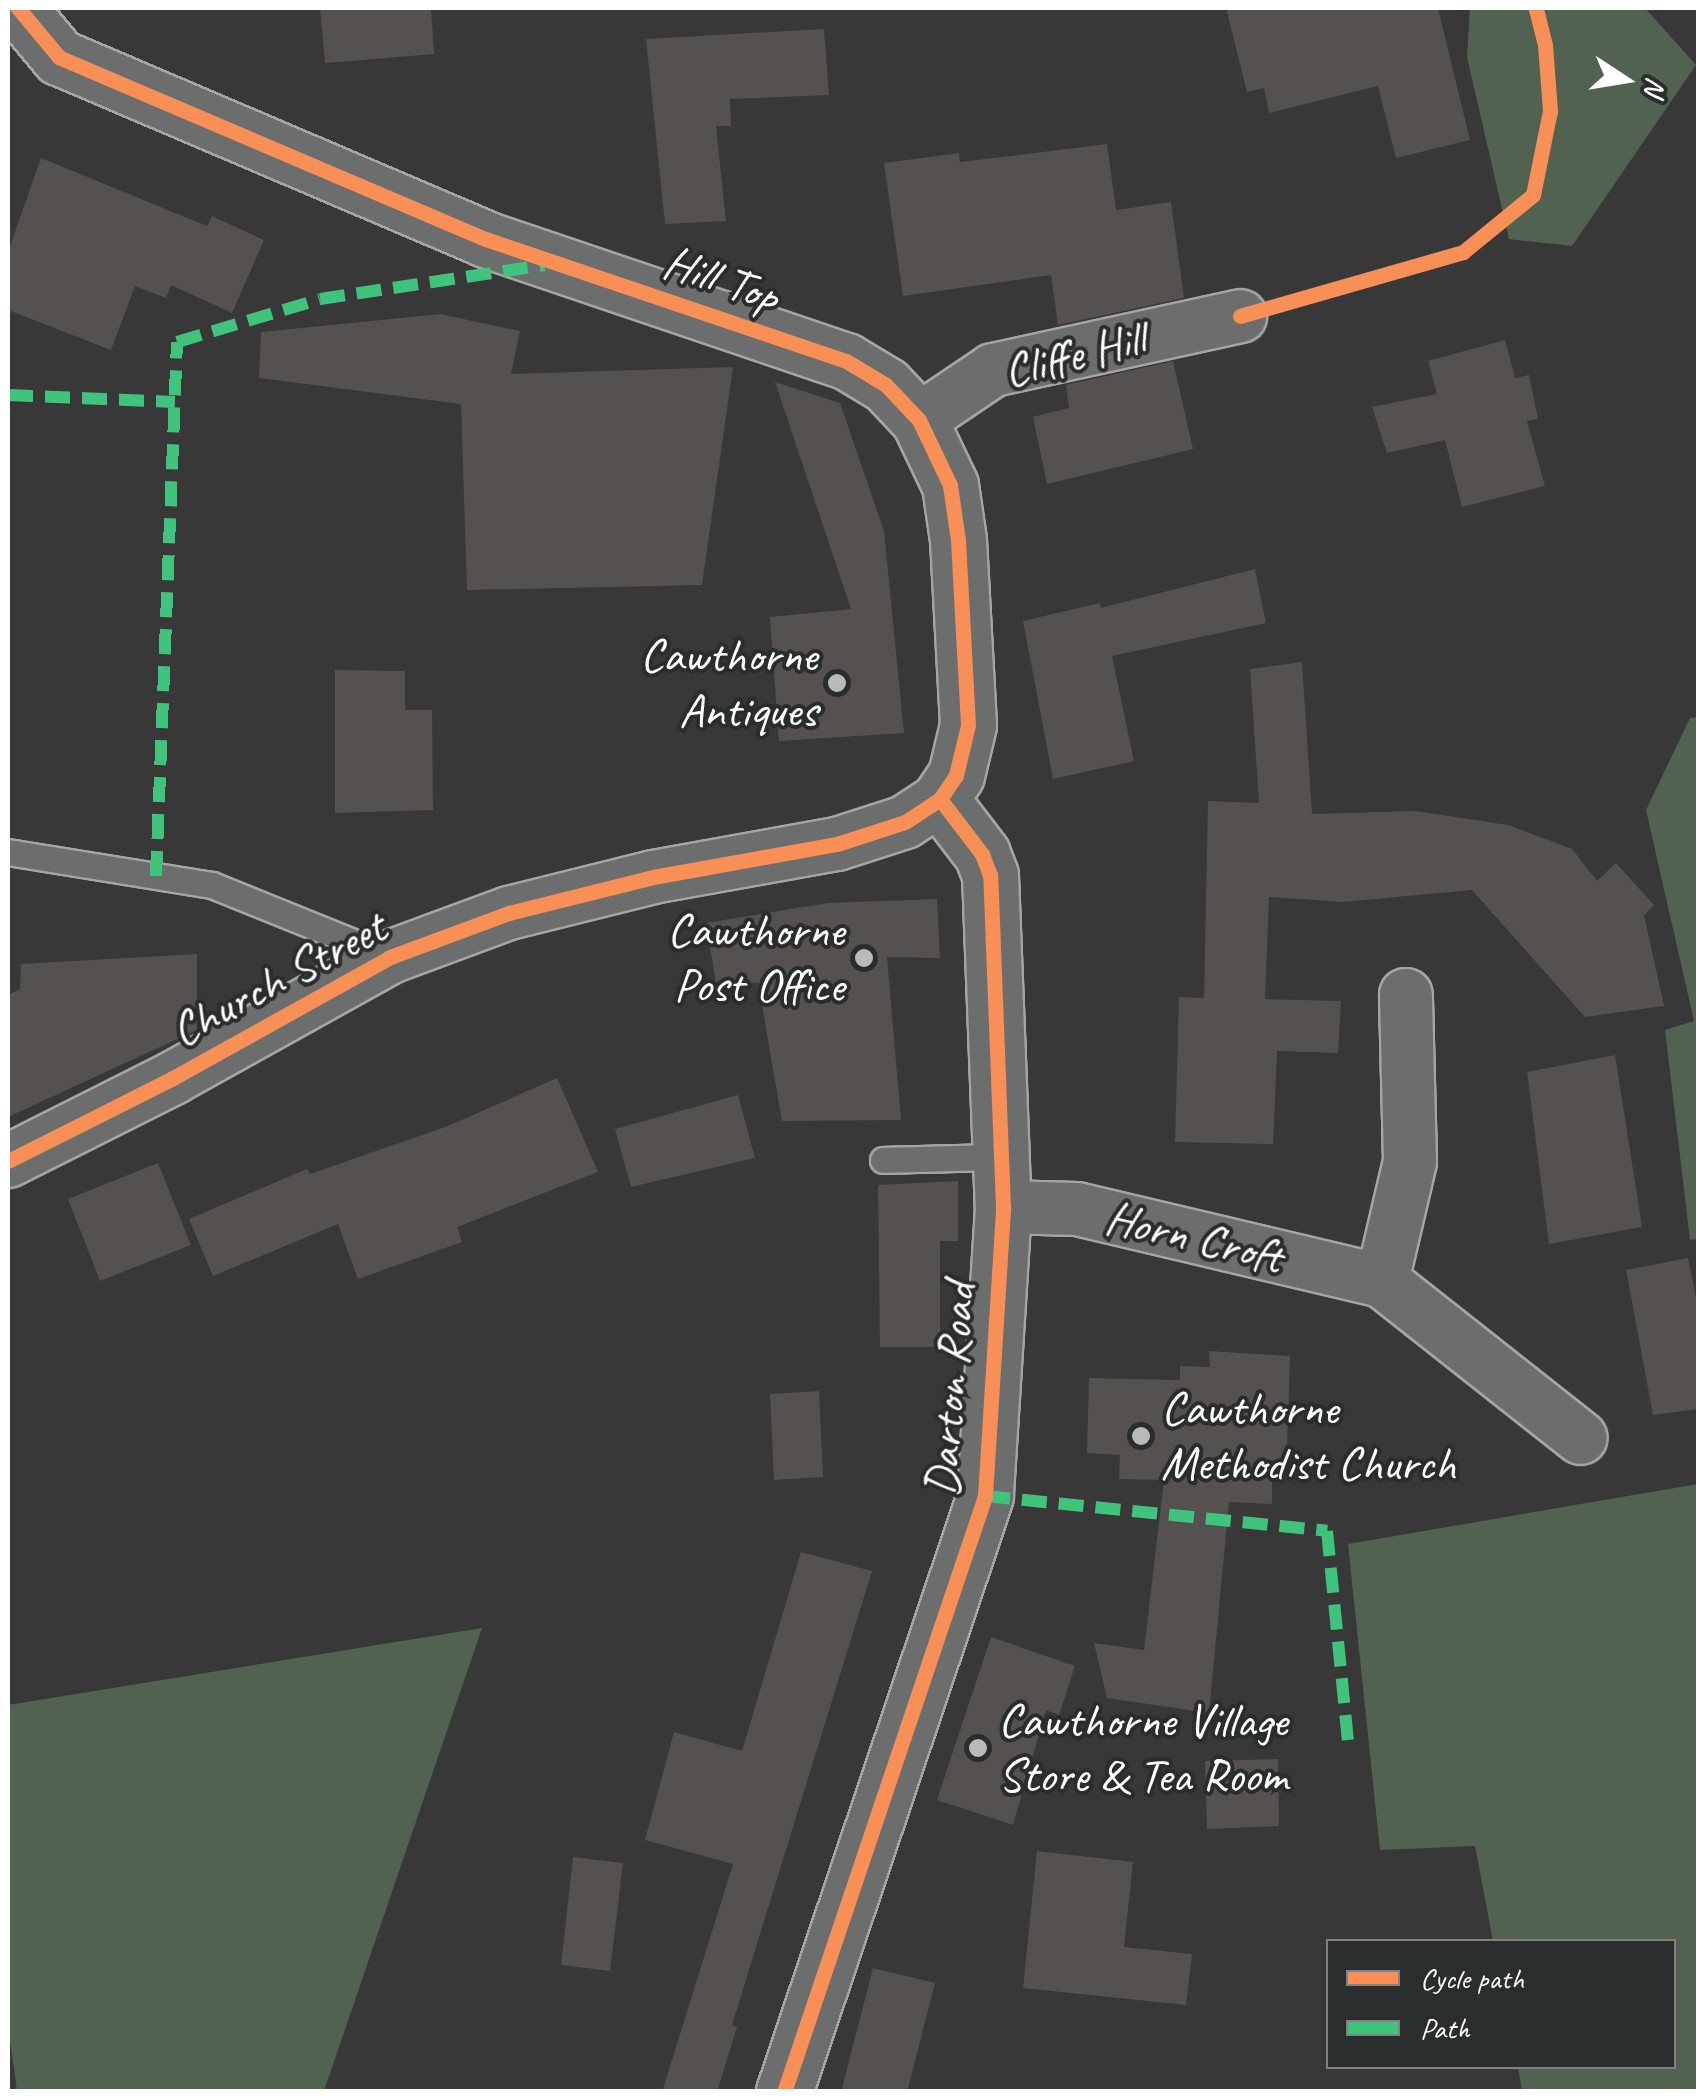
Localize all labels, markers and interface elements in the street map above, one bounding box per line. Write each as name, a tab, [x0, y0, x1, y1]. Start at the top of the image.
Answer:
north arrow	[1576, 30, 1676, 130]
text: N	[1637, 74, 1675, 98]
street label: Hill Top	[656, 233, 786, 325]
street label: Cliffe Hill	[997, 310, 1151, 400]
place label: Cawthorne Antiques	[640, 626, 817, 739]
marker: Cawthorne Antiques	[826, 672, 848, 694]
street label: Church Street	[160, 898, 396, 1060]
place label: Cawthorne Post Office	[667, 901, 844, 1014]
marker: Cawthorne Post Office	[853, 947, 875, 969]
street label: Horn Croft	[1100, 1189, 1288, 1285]
street label: Darton Road	[912, 1282, 988, 1498]
place label: Cawthorne Methodist Church	[1161, 1379, 1458, 1492]
marker: Cawthorne Methodist Church	[1130, 1425, 1152, 1447]
place label: Cawthorne Village Store & Tea Room	[998, 1691, 1288, 1804]
marker: Cawthorne Village Store & Tea Room	[967, 1737, 989, 1759]
legend	[1326, 1939, 1676, 2069]
text: Cycle path	[1420, 1959, 1524, 1997]
text: Path	[1420, 2009, 1469, 2047]

